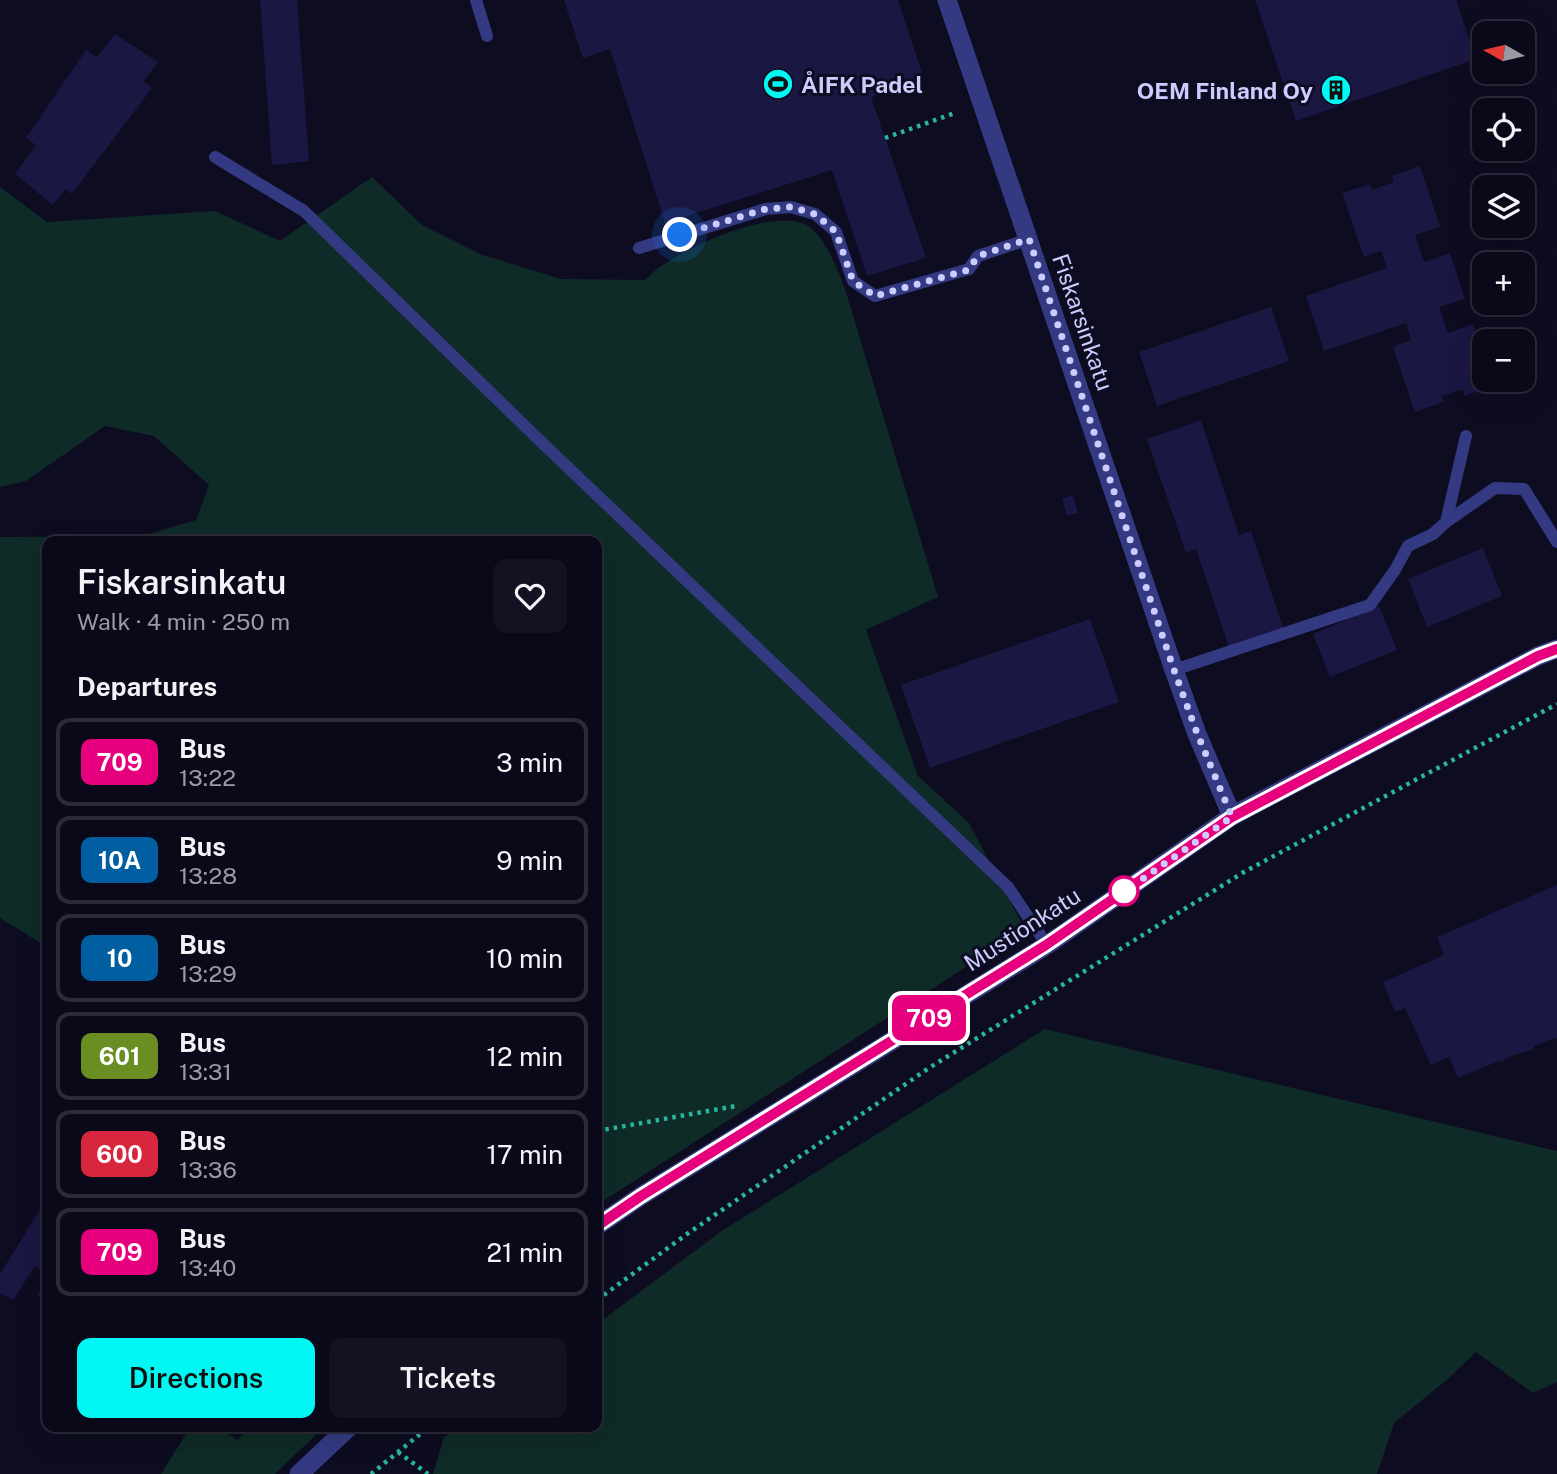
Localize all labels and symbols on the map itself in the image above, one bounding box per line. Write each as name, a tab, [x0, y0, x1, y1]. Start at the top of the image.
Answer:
north arrow	[1472, 21, 1535, 84]
sports icon: ÅIFK Padel	[761, 67, 795, 101]
place label: ÅIFK Padel	[801, 70, 923, 98]
building icon: OEM Finland Oy	[1319, 73, 1353, 107]
place label: OEM Finland Oy	[1137, 77, 1313, 104]
your location	[662, 217, 697, 252]
street label: Fiskarsinkatu	[1047, 250, 1119, 394]
unlabelled marker	[1109, 876, 1139, 906]
street label: Mustionkatu	[959, 881, 1085, 977]
line badge: 709	[889, 995, 969, 1041]

